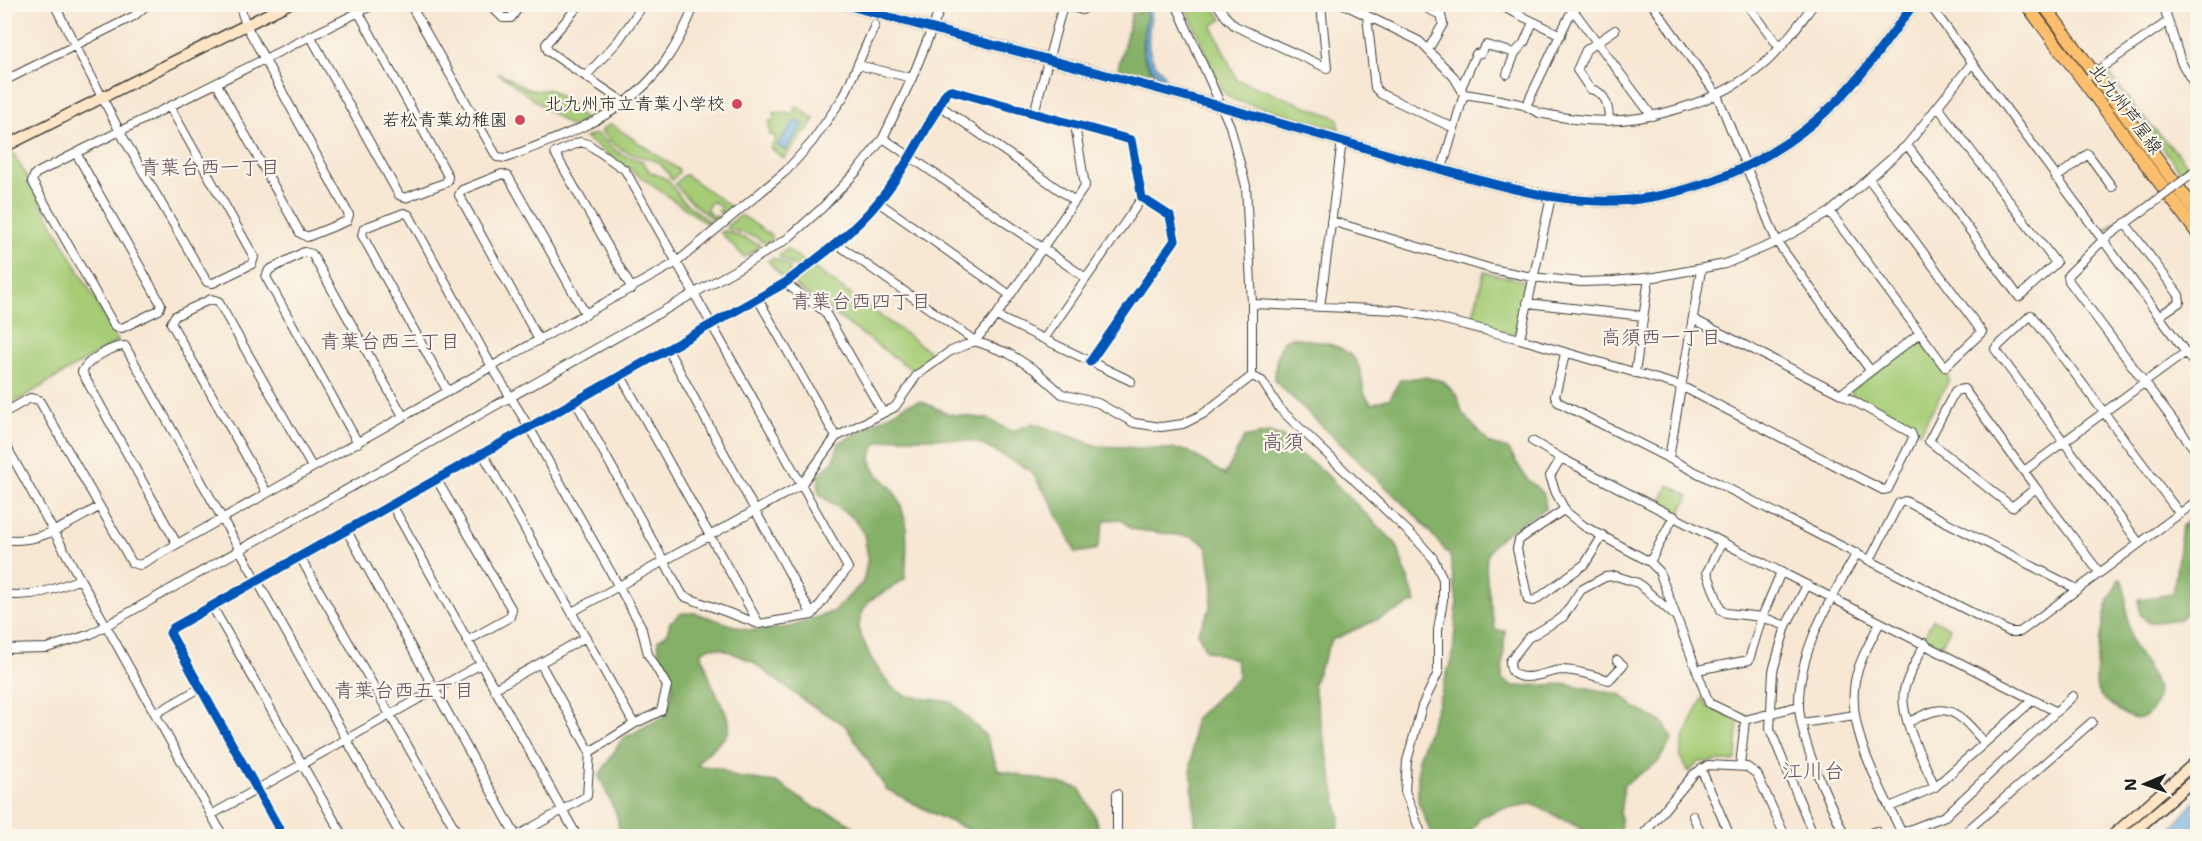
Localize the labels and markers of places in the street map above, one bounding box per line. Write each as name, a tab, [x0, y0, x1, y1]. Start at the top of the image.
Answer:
place label: 北九州市立青葉小学校	[545, 92, 725, 116]
marker: 北九州市立青葉小学校	[730, 97, 744, 111]
place label: 若松青葉幼稚園	[382, 108, 508, 132]
marker: 若松青葉幼稚園	[513, 113, 527, 127]

